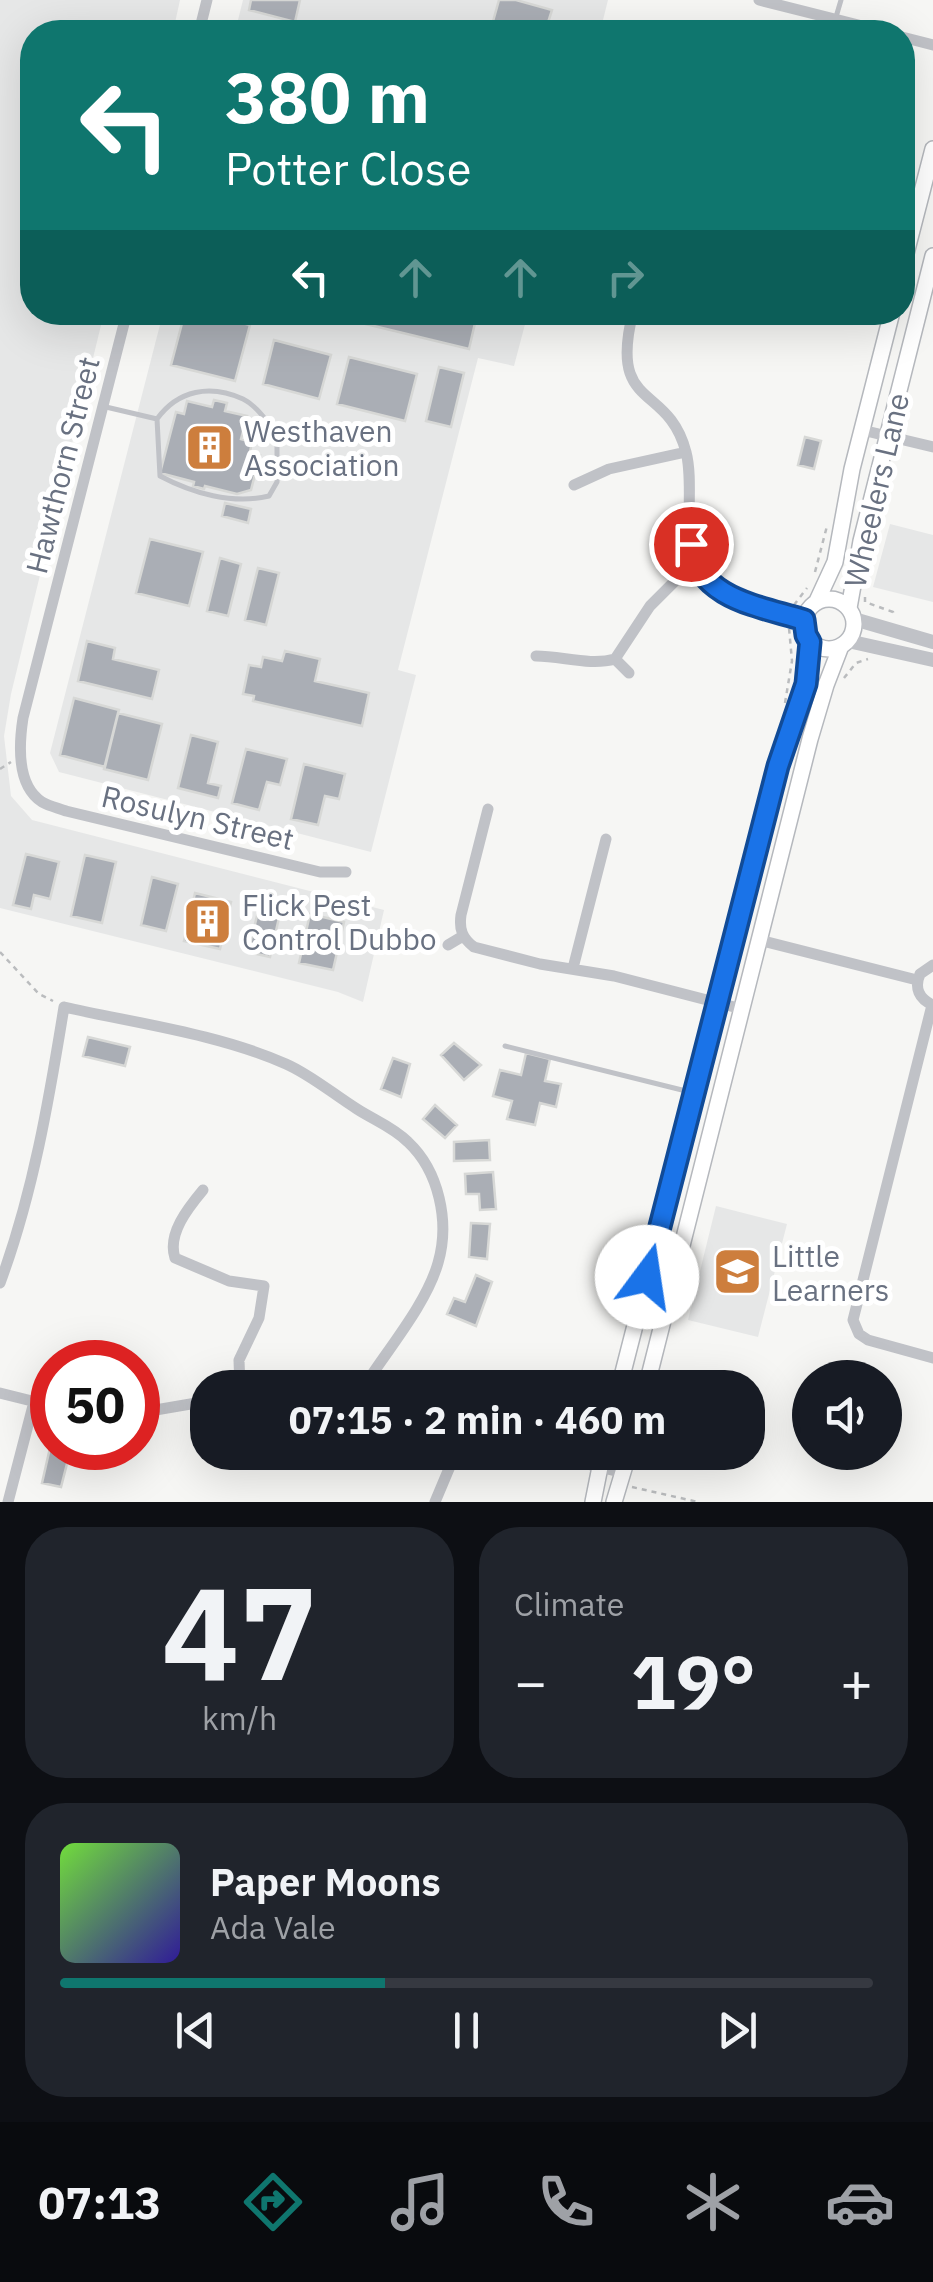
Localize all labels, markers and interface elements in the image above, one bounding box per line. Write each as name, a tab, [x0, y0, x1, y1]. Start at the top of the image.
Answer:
text: 380 m	[225, 51, 430, 142]
icon: left	[60, 60, 190, 190]
text: Potter Close	[225, 139, 471, 197]
icon: left	[283, 250, 338, 305]
icon: ahead	[388, 250, 443, 305]
icon: ahead	[493, 250, 548, 305]
icon: right	[598, 250, 653, 305]
street label: Hawthorn Street	[16, 353, 108, 577]
street label: Wheelers Lane	[835, 389, 917, 591]
place label: Westhaven Association	[244, 411, 400, 484]
building icon: Westhaven Association	[183, 421, 235, 473]
pin	[649, 502, 734, 587]
icon: arrive	[664, 517, 719, 572]
street label: Rosulyn Street	[98, 776, 298, 858]
place label: Flick Pest Control Dubbo	[242, 885, 437, 958]
building icon: Flick Pest Control Dubbo	[181, 895, 233, 947]
position arrow	[595, 1225, 699, 1329]
place label: Little Learners	[772, 1236, 889, 1309]
school or university icon: Little Learners	[711, 1246, 763, 1298]
speed limit sign: 50	[30, 1340, 160, 1470]
map controls	[792, 1360, 902, 1470]
button: sound	[792, 1360, 902, 1470]
text: 07:15 · 2 min · 460 m	[289, 1395, 666, 1444]
text: 47	[161, 1547, 318, 1716]
text: Climate	[514, 1583, 624, 1625]
text: 19°	[631, 1632, 756, 1730]
text: −	[514, 1646, 547, 1717]
text: +	[840, 1646, 873, 1717]
text: km/h	[202, 1697, 277, 1739]
text: Paper Moons	[210, 1857, 441, 1906]
text: Ada Vale	[210, 1906, 336, 1948]
icon: previous	[168, 2003, 223, 2058]
icon: pause	[439, 2003, 494, 2058]
icon: next	[710, 2003, 765, 2058]
icon: directions	[238, 2167, 308, 2237]
icon: music	[385, 2167, 455, 2237]
icon: phone	[531, 2167, 601, 2237]
icon: climate	[678, 2167, 748, 2237]
icon: car	[825, 2167, 895, 2237]
text: 07:13	[38, 2173, 161, 2231]

